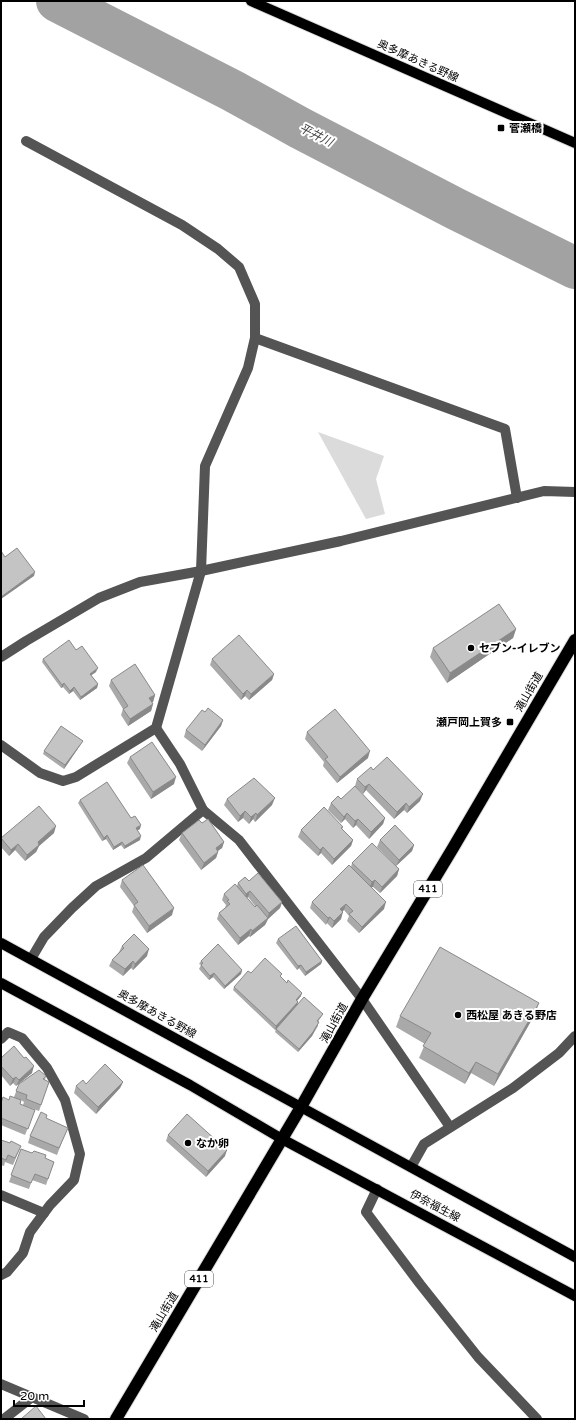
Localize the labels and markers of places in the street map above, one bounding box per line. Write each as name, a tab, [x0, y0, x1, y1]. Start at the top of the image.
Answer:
place label: 菅瀬橋	[509, 122, 542, 135]
marker: 菅瀬橋	[496, 123, 506, 133]
place label: セブン-イレブン	[479, 642, 561, 655]
marker: セブン-イレブン	[466, 643, 476, 653]
place label: 瀬戸岡上賀多	[436, 716, 502, 729]
marker: 瀬戸岡上賀多	[505, 717, 515, 727]
place label: 西松屋 あきる野店	[466, 1009, 557, 1022]
marker: 西松屋 あきる野店	[453, 1010, 463, 1020]
place label: なか卵	[196, 1137, 229, 1150]
marker: なか卵	[183, 1138, 193, 1148]

